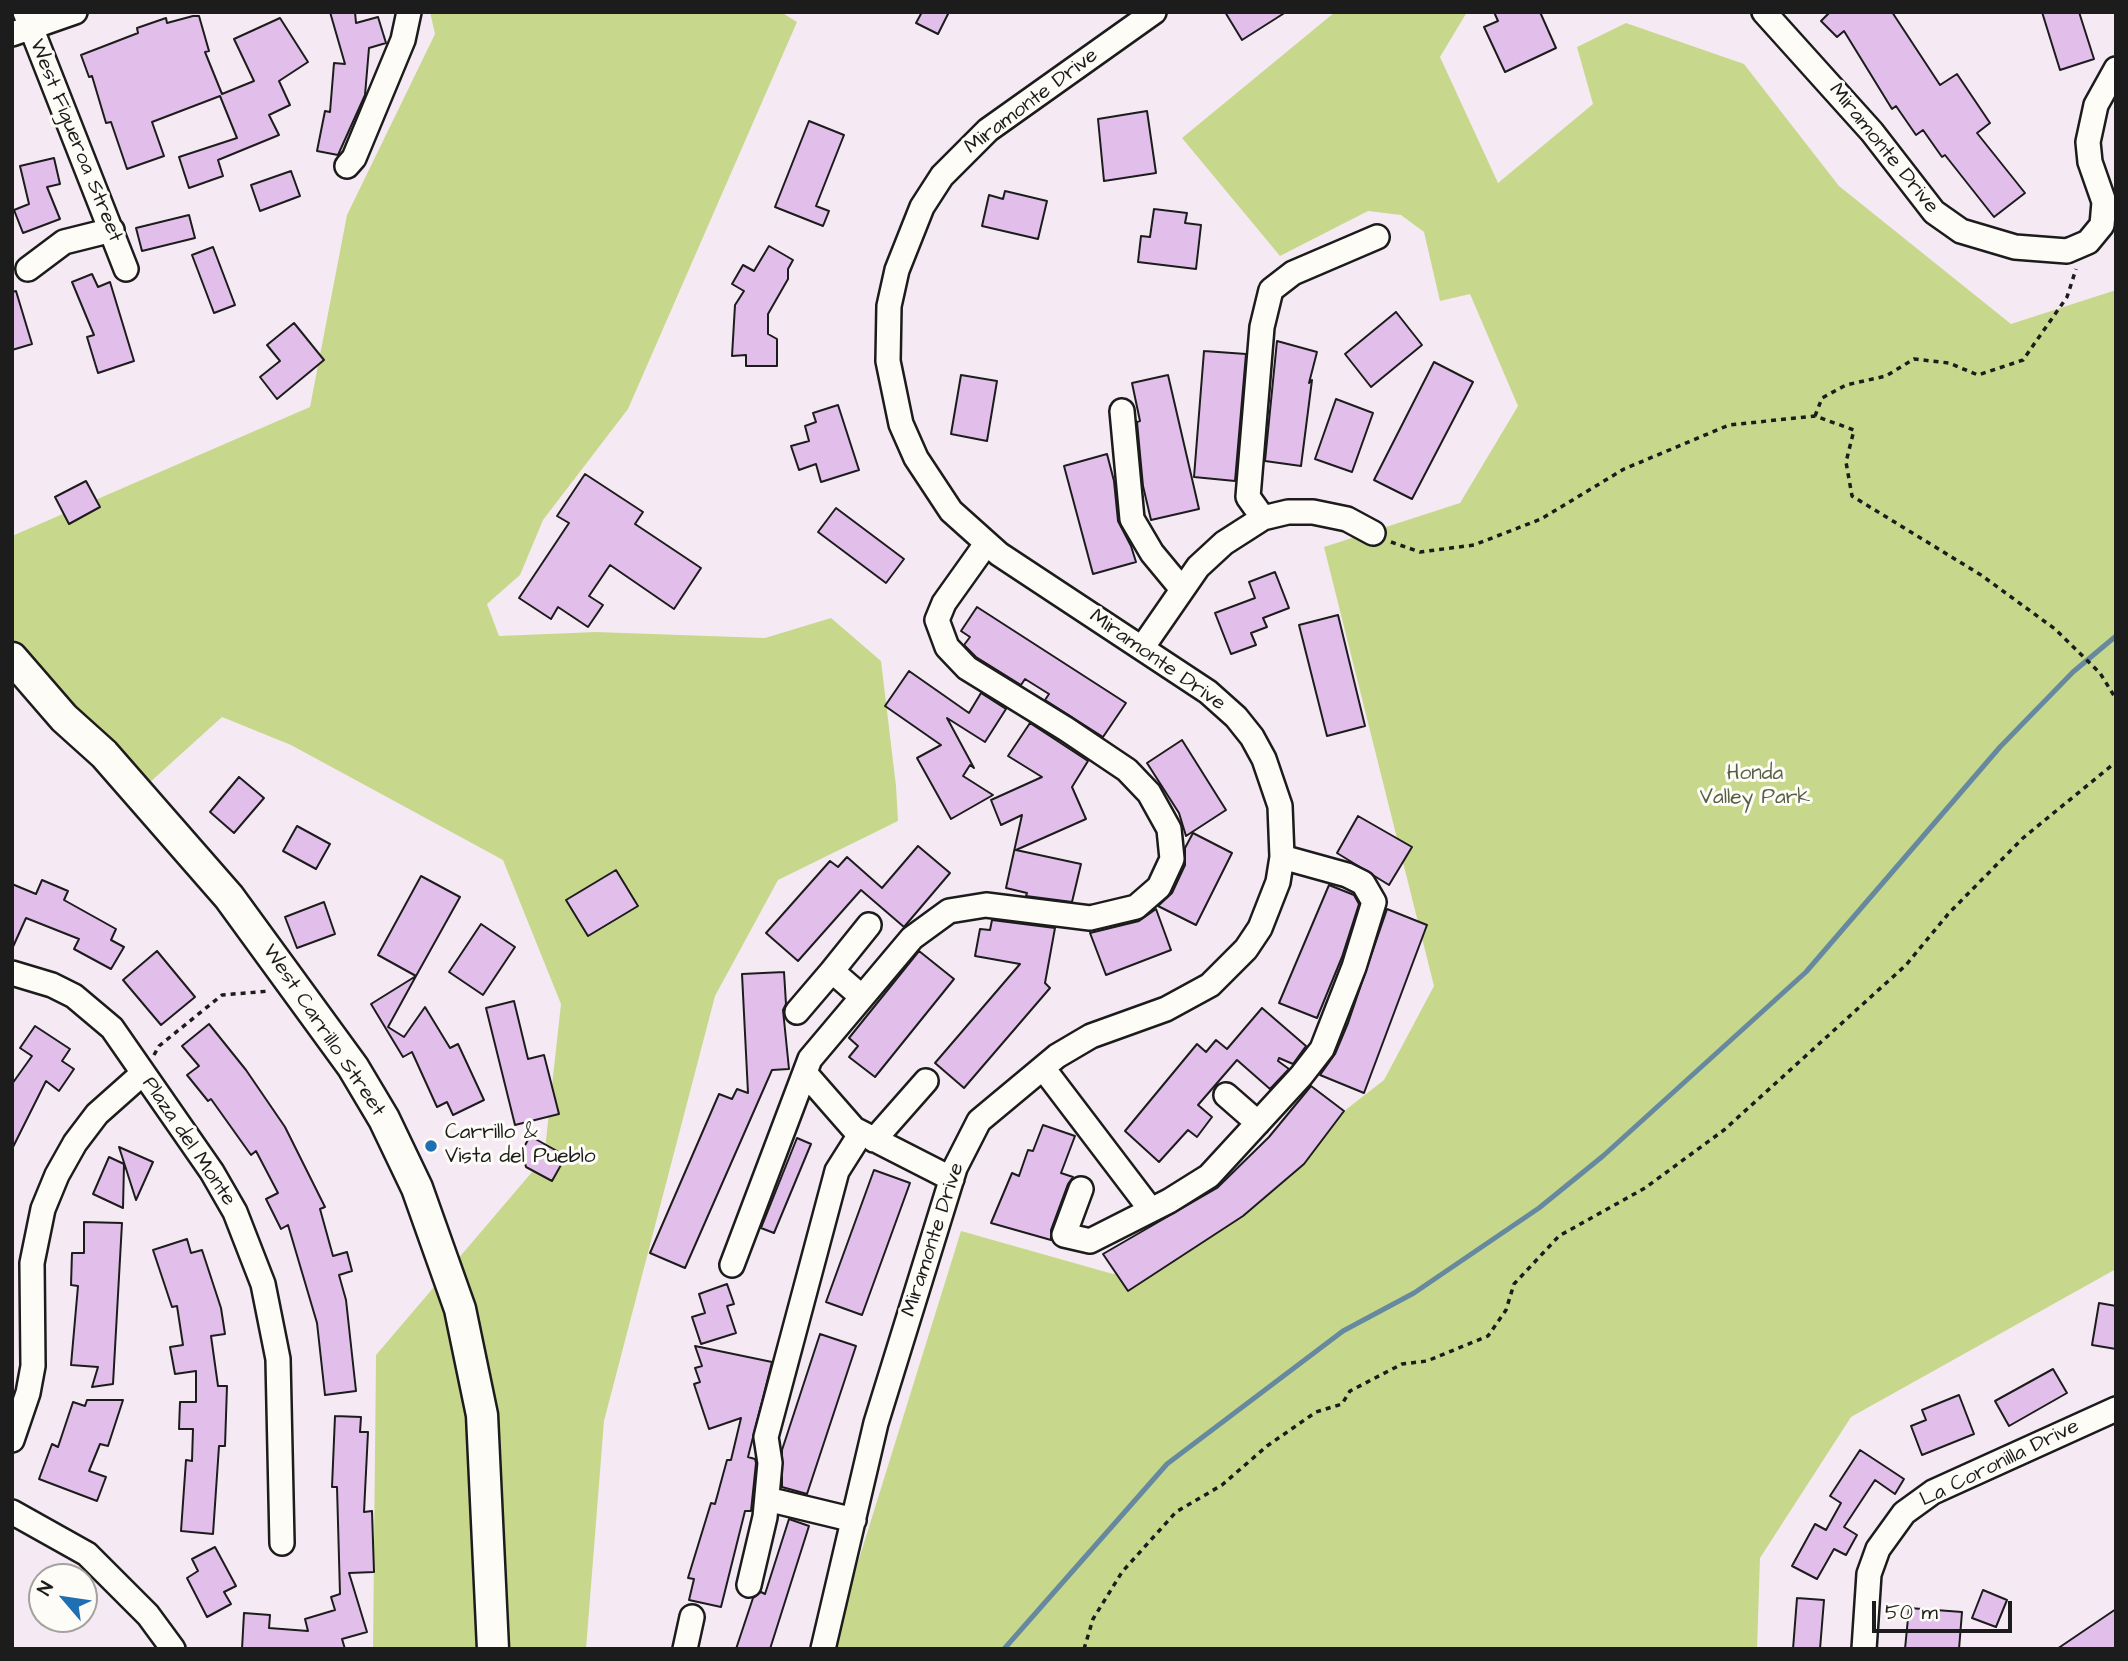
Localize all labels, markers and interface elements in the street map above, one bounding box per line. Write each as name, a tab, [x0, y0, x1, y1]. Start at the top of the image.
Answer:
street label: West Figueroa Street	[23, 36, 127, 246]
street label: Miramonte Drive	[960, 44, 1104, 160]
street label: Miramonte Drive	[1823, 79, 1943, 219]
street label: Miramonte Drive	[1084, 605, 1230, 717]
park label: Honda Valley Park	[1700, 762, 1810, 812]
street label: West Carrillo Street	[256, 940, 390, 1122]
street label: Plaza del Monte	[136, 1073, 240, 1211]
place label: Carrillo & Vista del Pueblo	[445, 1121, 596, 1171]
marker: Carrillo & Vista del Pueblo	[423, 1138, 439, 1154]
street label: Miramonte Drive	[897, 1160, 971, 1320]
street label: La Coronilla Drive	[1916, 1415, 2084, 1513]
north arrow	[28, 1563, 98, 1633]
text: N	[31, 1577, 61, 1600]
scale bar	[1876, 1588, 2016, 1632]
text: 50 m	[1885, 1598, 1938, 1627]

